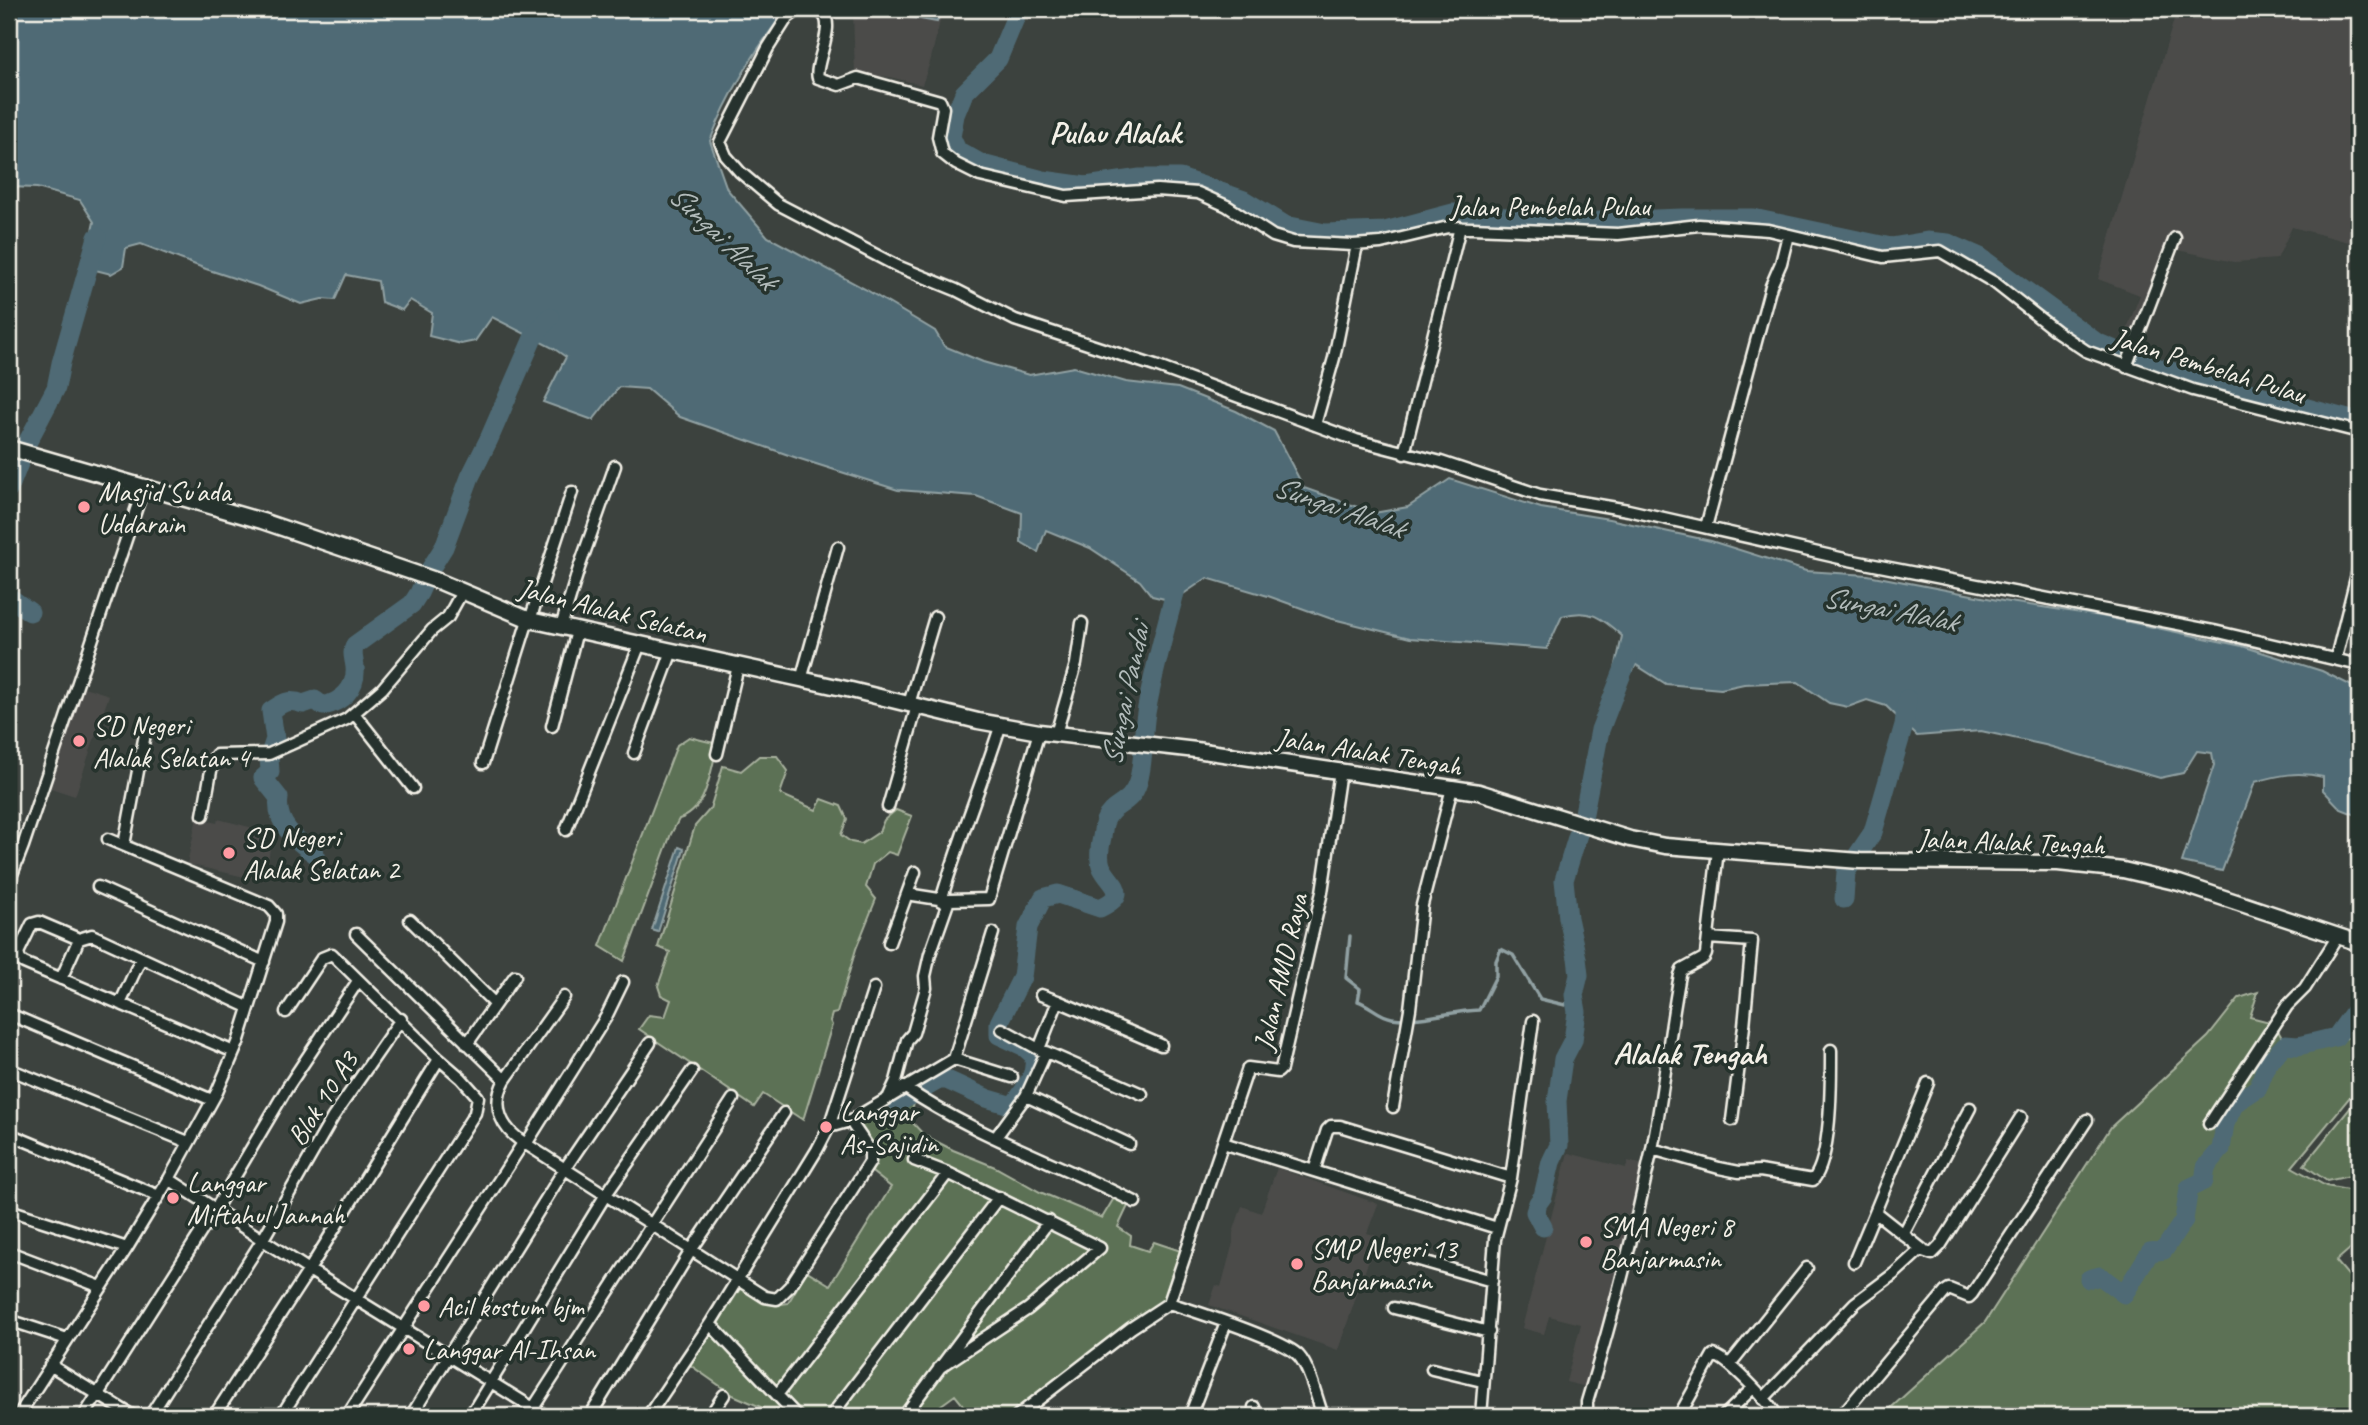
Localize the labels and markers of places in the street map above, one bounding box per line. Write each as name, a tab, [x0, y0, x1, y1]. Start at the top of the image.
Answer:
place label: Masjid Su'ada Uddarain	[98, 474, 232, 541]
marker: Masjid Su'ada Uddarain	[76, 499, 92, 515]
place label: SD Negeri Alalak Selatan 4	[93, 708, 252, 775]
marker: SD Negeri Alalak Selatan 4	[71, 733, 87, 749]
place label: SD Negeri Alalak Selatan 2	[243, 820, 402, 887]
marker: SD Negeri Alalak Selatan 2	[221, 845, 237, 861]
place label: Langgar As-Sajidin	[840, 1094, 939, 1161]
marker: Langgar As-Sajidin	[818, 1119, 834, 1135]
place label: Langgar Miftahul Jannah	[187, 1165, 346, 1232]
marker: Langgar Miftahul Jannah	[165, 1190, 181, 1206]
place label: SMA Negeri 8 Banjarmasin	[1600, 1209, 1735, 1276]
place label: SMP Negeri 13 Banjarmasin	[1311, 1231, 1459, 1298]
marker: SMA Negeri 8 Banjarmasin	[1578, 1234, 1594, 1250]
marker: SMP Negeri 13 Banjarmasin	[1289, 1256, 1305, 1272]
place label: Acil kostum bjm	[438, 1289, 585, 1324]
marker: Acil kostum bjm	[416, 1298, 432, 1314]
place label: Langgar Al-Ihsan	[423, 1332, 596, 1367]
marker: Langgar Al-Ihsan	[401, 1341, 417, 1357]

